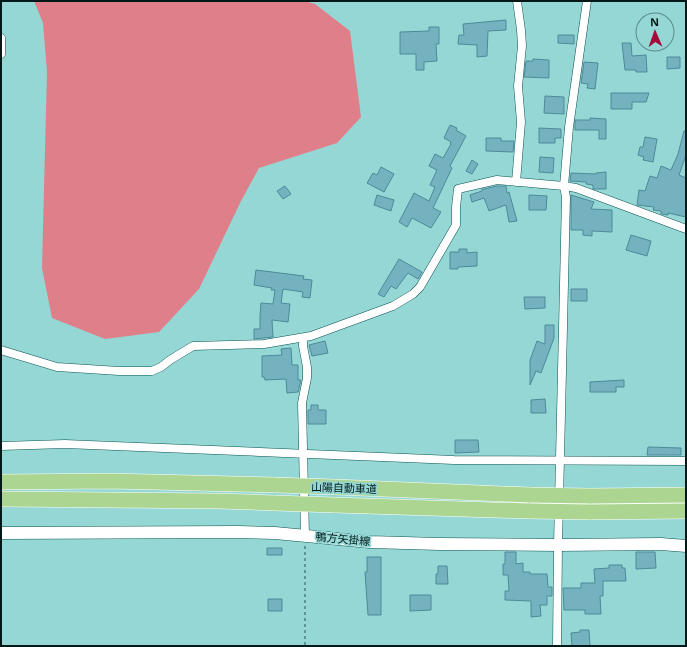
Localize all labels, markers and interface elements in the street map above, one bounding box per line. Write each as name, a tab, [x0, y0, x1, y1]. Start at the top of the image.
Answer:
north arrow	[635, 12, 675, 52]
text: N	[650, 14, 659, 29]
street label: 山陽自動車道	[311, 479, 377, 496]
street label: 鴨方矢掛線	[315, 529, 371, 548]

